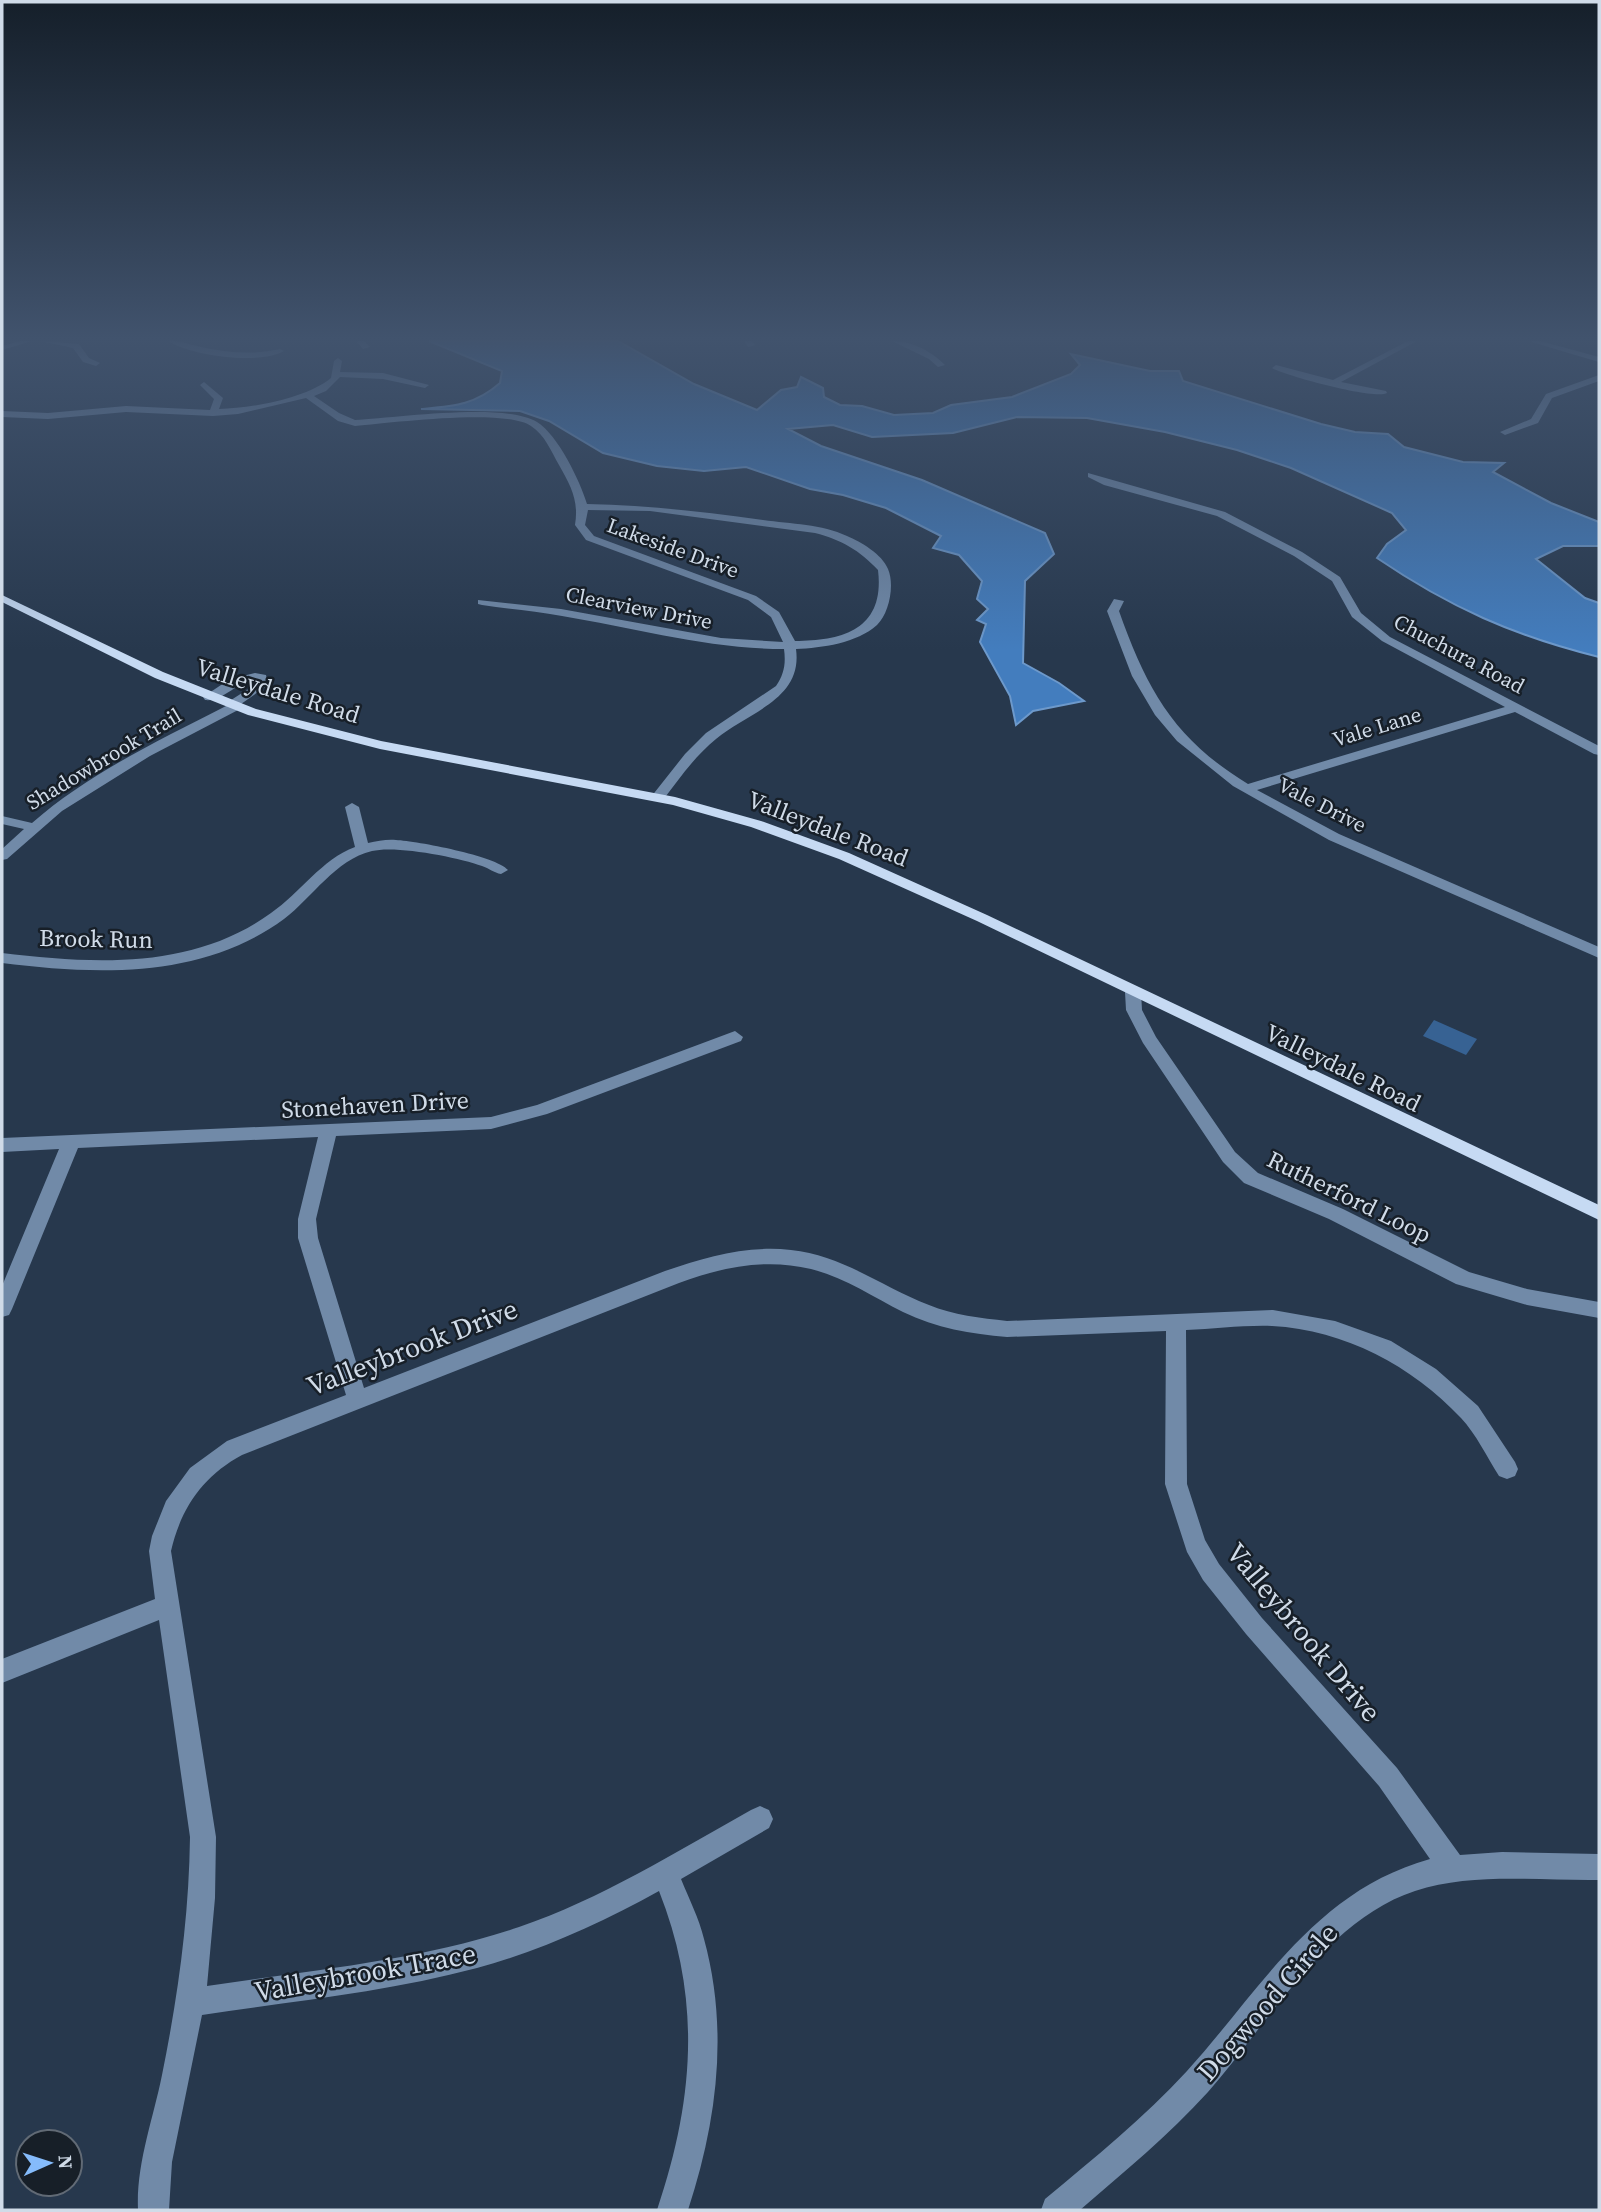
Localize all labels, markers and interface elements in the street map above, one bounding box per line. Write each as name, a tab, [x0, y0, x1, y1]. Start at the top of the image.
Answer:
street label: Lakeside Drive	[603, 510, 743, 585]
street label: Clearview Drive	[563, 579, 715, 636]
street label: Chuchura Road	[1389, 607, 1530, 700]
street label: Valleydale Road	[192, 650, 364, 731]
street label: Vale Lane	[1329, 699, 1425, 754]
street label: Shadowbrook Trail	[21, 701, 187, 816]
street label: Vale Drive	[1273, 770, 1371, 839]
street label: Valleydale Road	[743, 783, 914, 874]
street label: Brook Run	[39, 921, 153, 956]
street label: Valleydale Road	[1260, 1016, 1427, 1120]
street label: Stonehaven Drive	[280, 1083, 470, 1126]
street label: Rutherford Loop	[1262, 1143, 1437, 1251]
street label: Valleybrook Drive	[301, 1289, 523, 1405]
street label: Valleybrook Drive	[1218, 1534, 1390, 1730]
street label: Dogwood Circle	[1188, 1915, 1346, 2089]
street label: Valleybrook Trace	[251, 1934, 479, 2010]
north arrow	[14, 2128, 84, 2198]
text: N	[53, 2155, 79, 2170]

